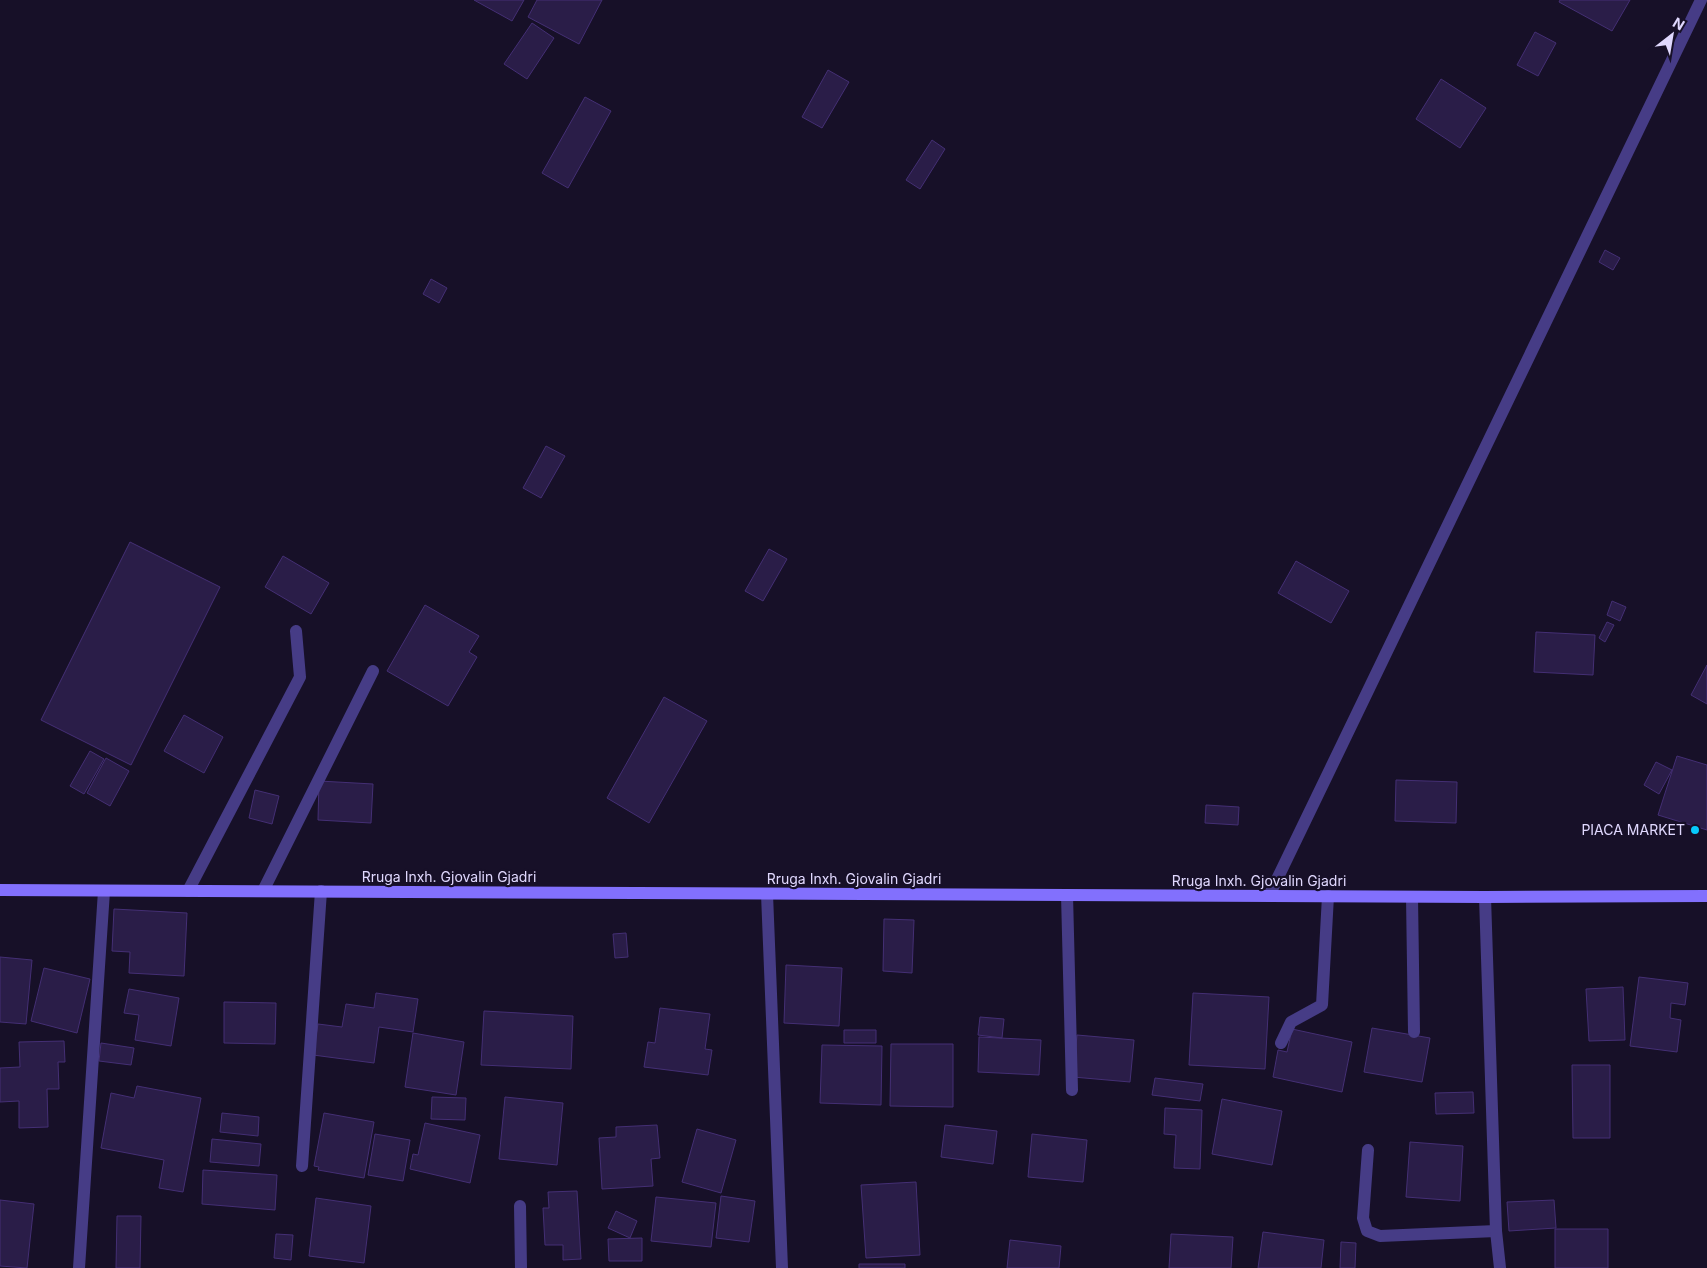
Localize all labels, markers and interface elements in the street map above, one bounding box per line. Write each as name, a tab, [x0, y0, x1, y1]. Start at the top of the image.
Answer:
north arrow	[1647, 10, 1697, 60]
text: N	[1670, 13, 1688, 33]
place label: PIACA MARKET	[1581, 821, 1685, 838]
marker: PIACA MARKET	[1689, 824, 1701, 836]
street label: Rruga Inxh. Gjovalin Gjadri	[362, 868, 536, 885]
street label: Rruga Inxh. Gjovalin Gjadri	[767, 870, 941, 887]
street label: Rruga Inxh. Gjovalin Gjadri	[1172, 872, 1346, 889]

